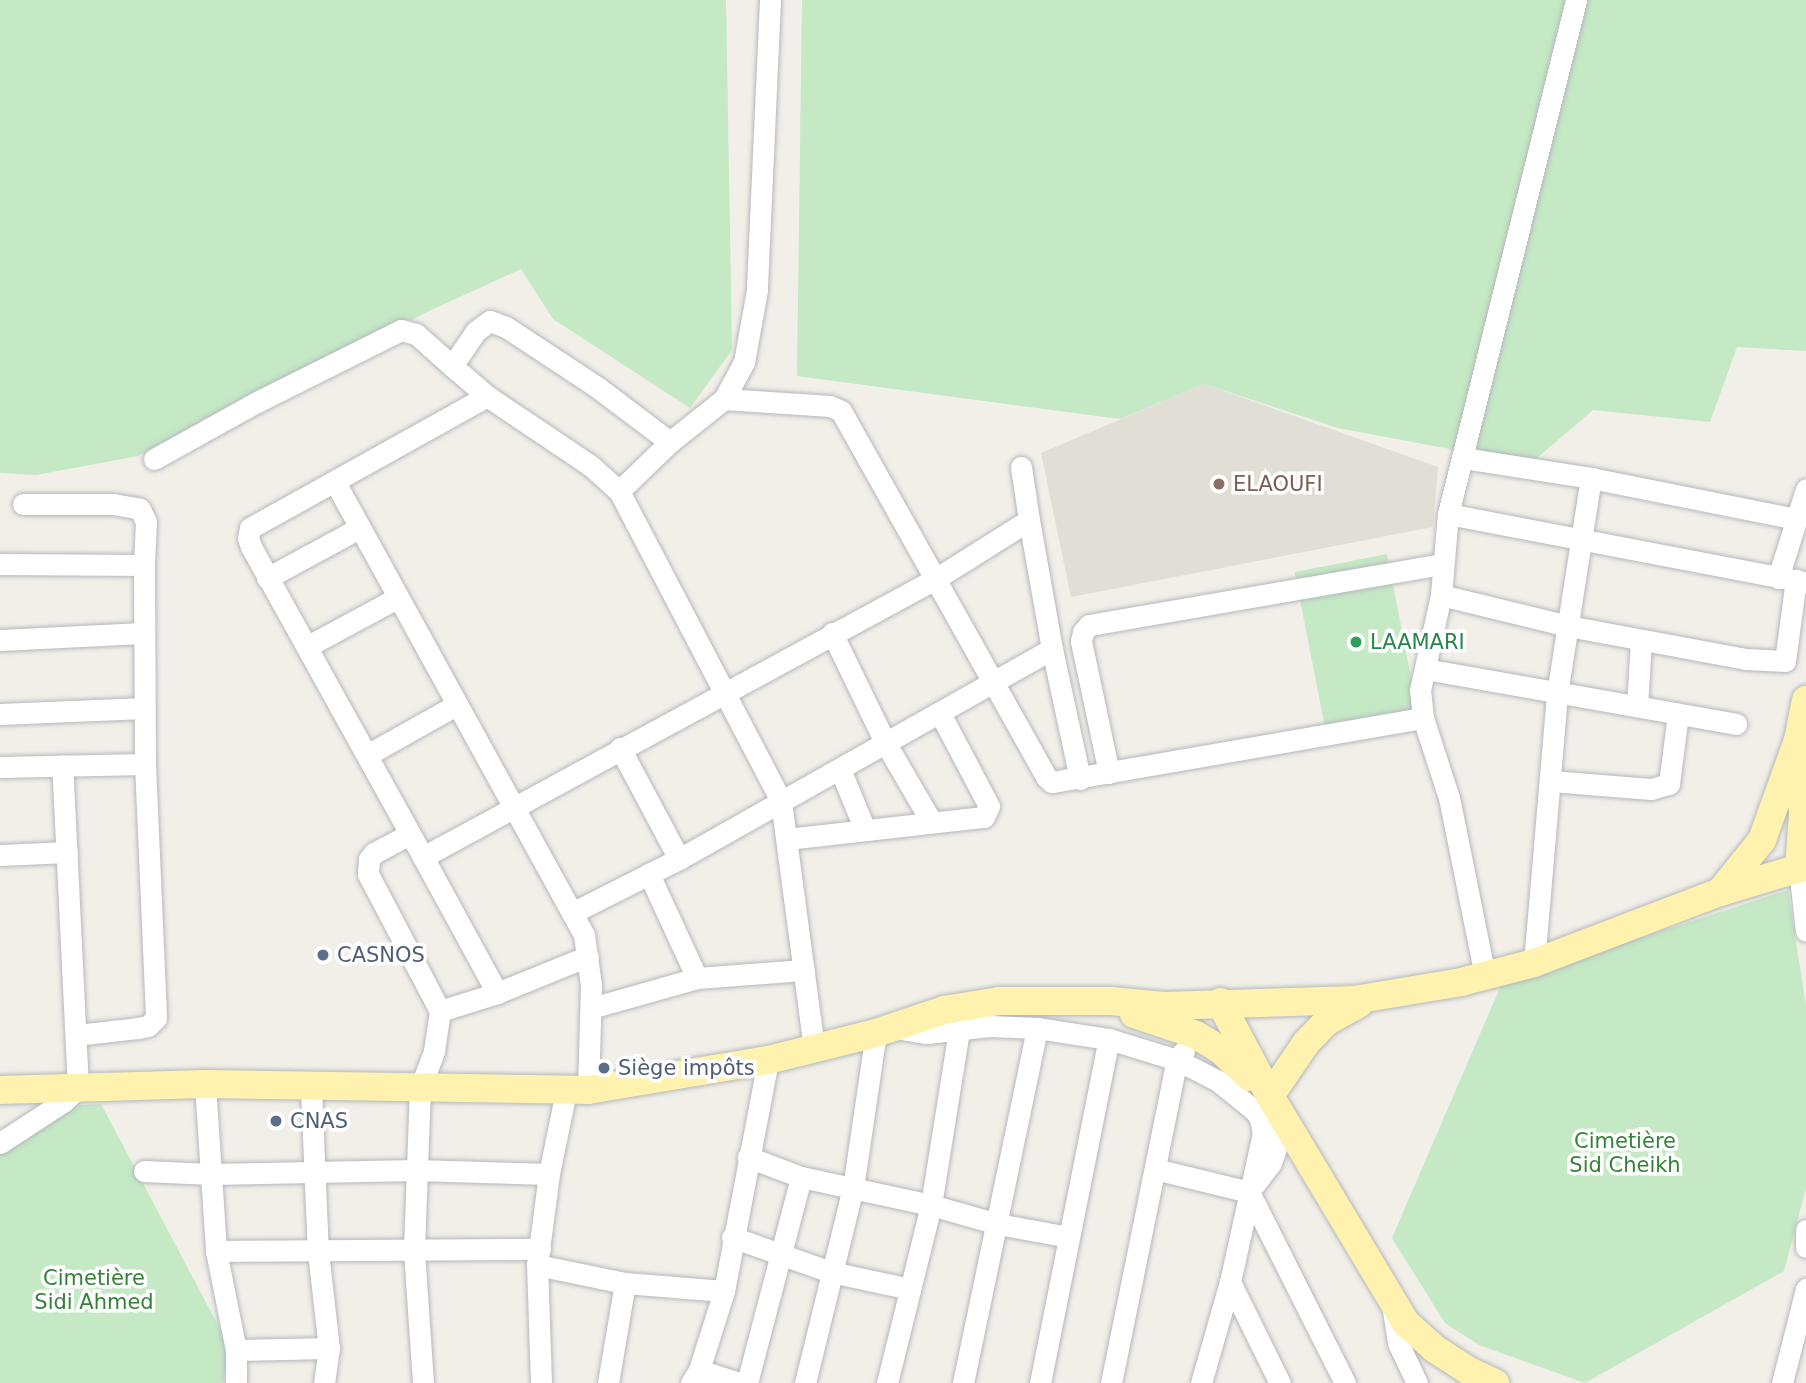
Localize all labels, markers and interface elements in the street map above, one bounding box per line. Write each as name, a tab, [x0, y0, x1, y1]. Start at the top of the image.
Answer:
place label: ELAOUFI	[1233, 471, 1323, 497]
marker: ELAOUFI	[1211, 476, 1227, 492]
place label: LAAMARI	[1370, 629, 1465, 655]
marker: LAAMARI	[1348, 634, 1364, 650]
place label: CASNOS	[337, 942, 425, 968]
marker: CASNOS	[315, 947, 331, 963]
place label: Siège impôts	[618, 1055, 755, 1081]
marker: Siège impôts	[596, 1060, 612, 1076]
place label: CNAS	[290, 1108, 348, 1134]
marker: CNAS	[268, 1113, 284, 1129]
park label: Cimetière Sid Cheikh	[1569, 1128, 1681, 1178]
park label: Cimetière Sidi Ahmed	[34, 1265, 154, 1315]

